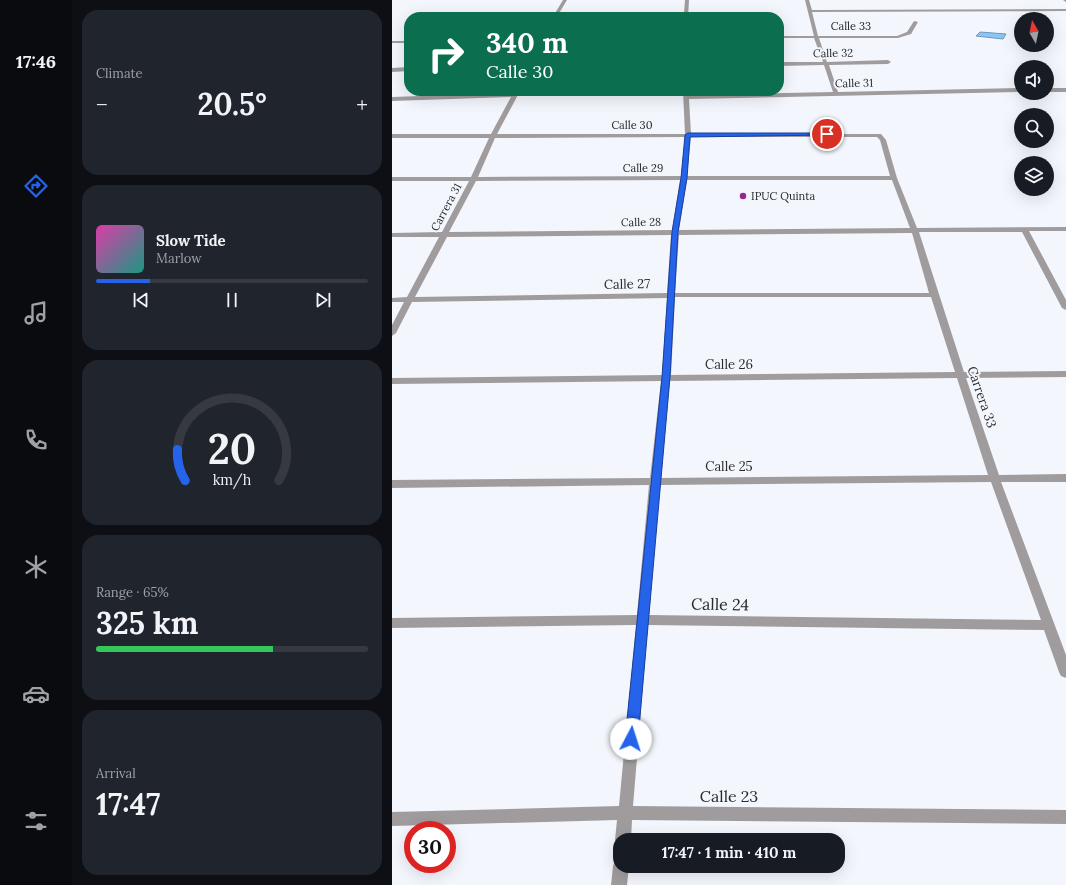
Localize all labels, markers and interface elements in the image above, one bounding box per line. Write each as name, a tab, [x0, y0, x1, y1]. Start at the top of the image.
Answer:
north arrow	[1014, 12, 1054, 52]
map controls	[1014, 12, 1054, 196]
street label: Calle 33	[831, 19, 871, 33]
text: 340 m	[486, 25, 568, 61]
icon: right	[420, 28, 472, 80]
street label: Calle 32	[813, 46, 853, 60]
text: 17:46	[16, 50, 56, 73]
text: Calle 30	[486, 60, 553, 83]
button: sound	[1014, 60, 1054, 100]
text: Climate	[96, 65, 143, 82]
street label: Calle 31	[835, 76, 873, 90]
text: 20.5°	[197, 85, 267, 123]
text: −	[96, 90, 108, 118]
text: +	[356, 90, 368, 118]
button: search	[1014, 108, 1054, 148]
pin	[810, 117, 844, 151]
street label: Calle 30	[611, 118, 653, 132]
icon: arrive	[816, 123, 838, 145]
button: layers	[1014, 156, 1054, 196]
street label: Calle 29	[623, 161, 663, 175]
icon: directions	[22, 172, 50, 200]
street label: Carrera 31	[428, 181, 464, 233]
place label: IPUC Quinta	[751, 189, 815, 203]
marker: IPUC Quinta	[738, 191, 748, 201]
street label: Calle 28	[621, 215, 661, 229]
text: Slow Tide	[156, 231, 226, 250]
text: Marlow	[156, 250, 202, 267]
street label: Calle 27	[604, 275, 650, 293]
icon: previous	[130, 289, 152, 311]
icon: pause	[221, 289, 243, 311]
icon: next	[312, 289, 334, 311]
icon: music	[22, 299, 50, 327]
street label: Calle 26	[705, 356, 753, 373]
street label: Carrera 33	[964, 364, 1000, 430]
text: 20	[208, 421, 256, 474]
icon: phone	[22, 426, 50, 454]
street label: Calle 25	[705, 458, 753, 475]
text: km/h	[213, 470, 252, 489]
icon: climate	[22, 553, 50, 581]
text: Range · 65%	[96, 584, 169, 601]
street label: Calle 24	[691, 593, 749, 615]
text: 325 km	[96, 604, 198, 642]
icon: car	[22, 680, 50, 708]
position arrow	[610, 718, 652, 760]
text: Arrival	[96, 765, 136, 782]
text: 17:47	[96, 785, 160, 823]
street label: Calle 23	[700, 786, 758, 806]
icon: filters	[22, 807, 50, 835]
speed limit sign: 30	[404, 821, 456, 873]
text: 17:47 · 1 min · 410 m	[662, 843, 796, 862]

